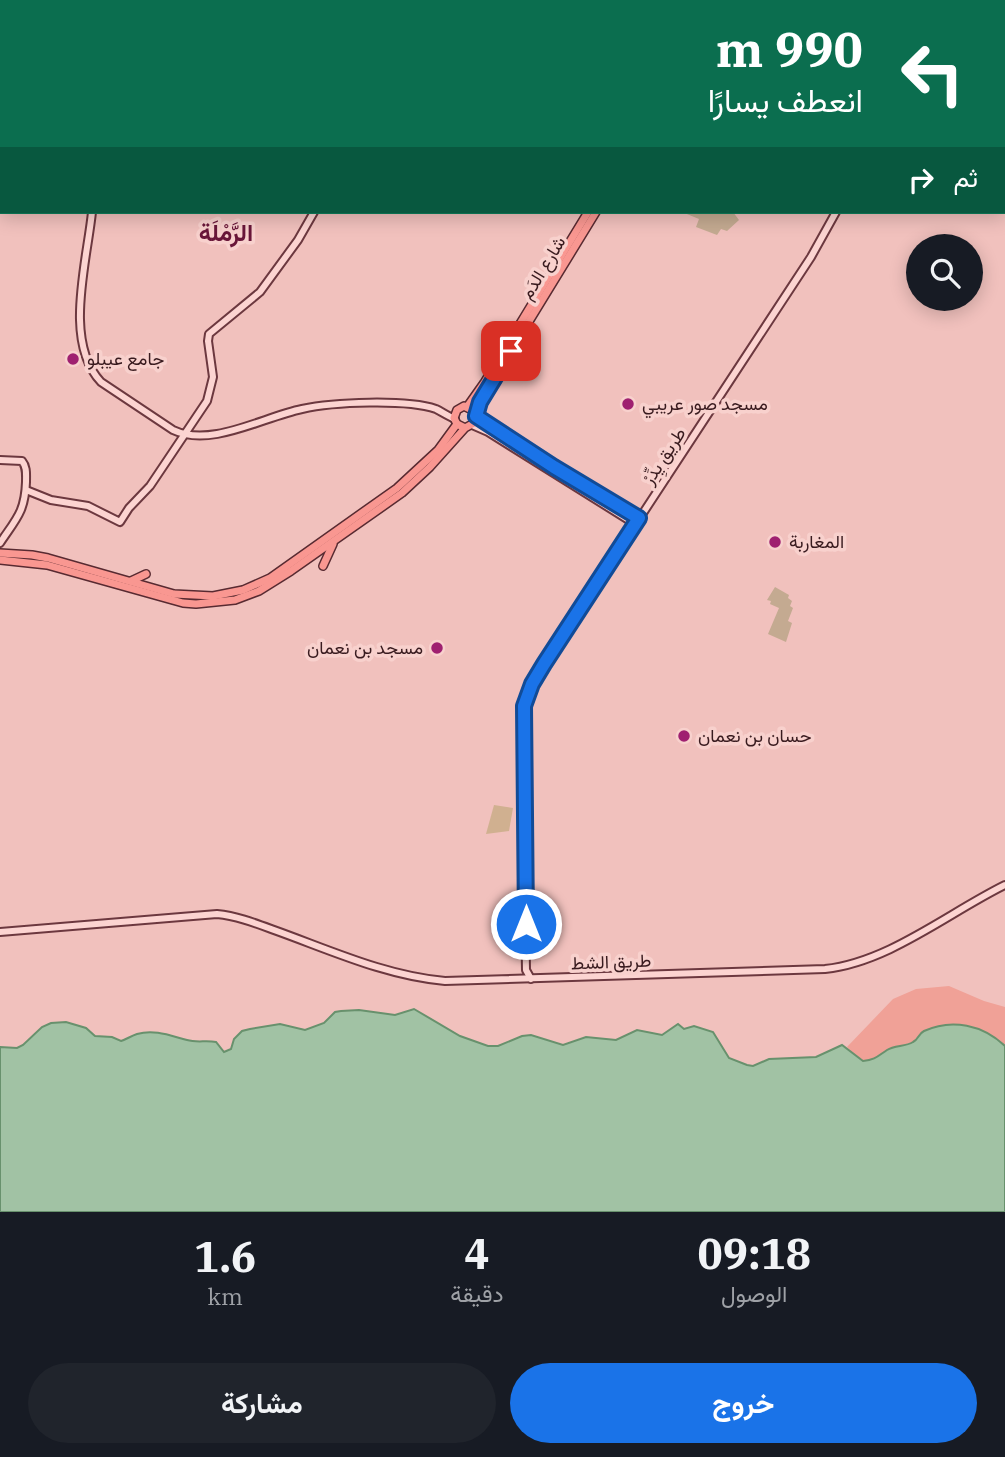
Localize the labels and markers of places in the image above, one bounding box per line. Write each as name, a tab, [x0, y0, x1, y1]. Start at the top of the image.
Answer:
pin	[481, 321, 541, 381]
place label: جامع عيبلو	[87, 347, 164, 371]
marker: جامع عيبلو	[65, 351, 81, 367]
place label: مسجد صور عريبي	[642, 392, 768, 419]
marker: مسجد صور عريبي	[620, 396, 636, 412]
place label: المغاربة	[789, 530, 844, 553]
marker: المغاربة	[767, 534, 783, 550]
place label: مسجد بن نعمان	[307, 636, 423, 659]
marker: مسجد بن نعمان	[429, 640, 445, 656]
place label: حسان بن نعمان	[698, 724, 811, 747]
marker: حسان بن نعمان	[676, 728, 692, 744]

